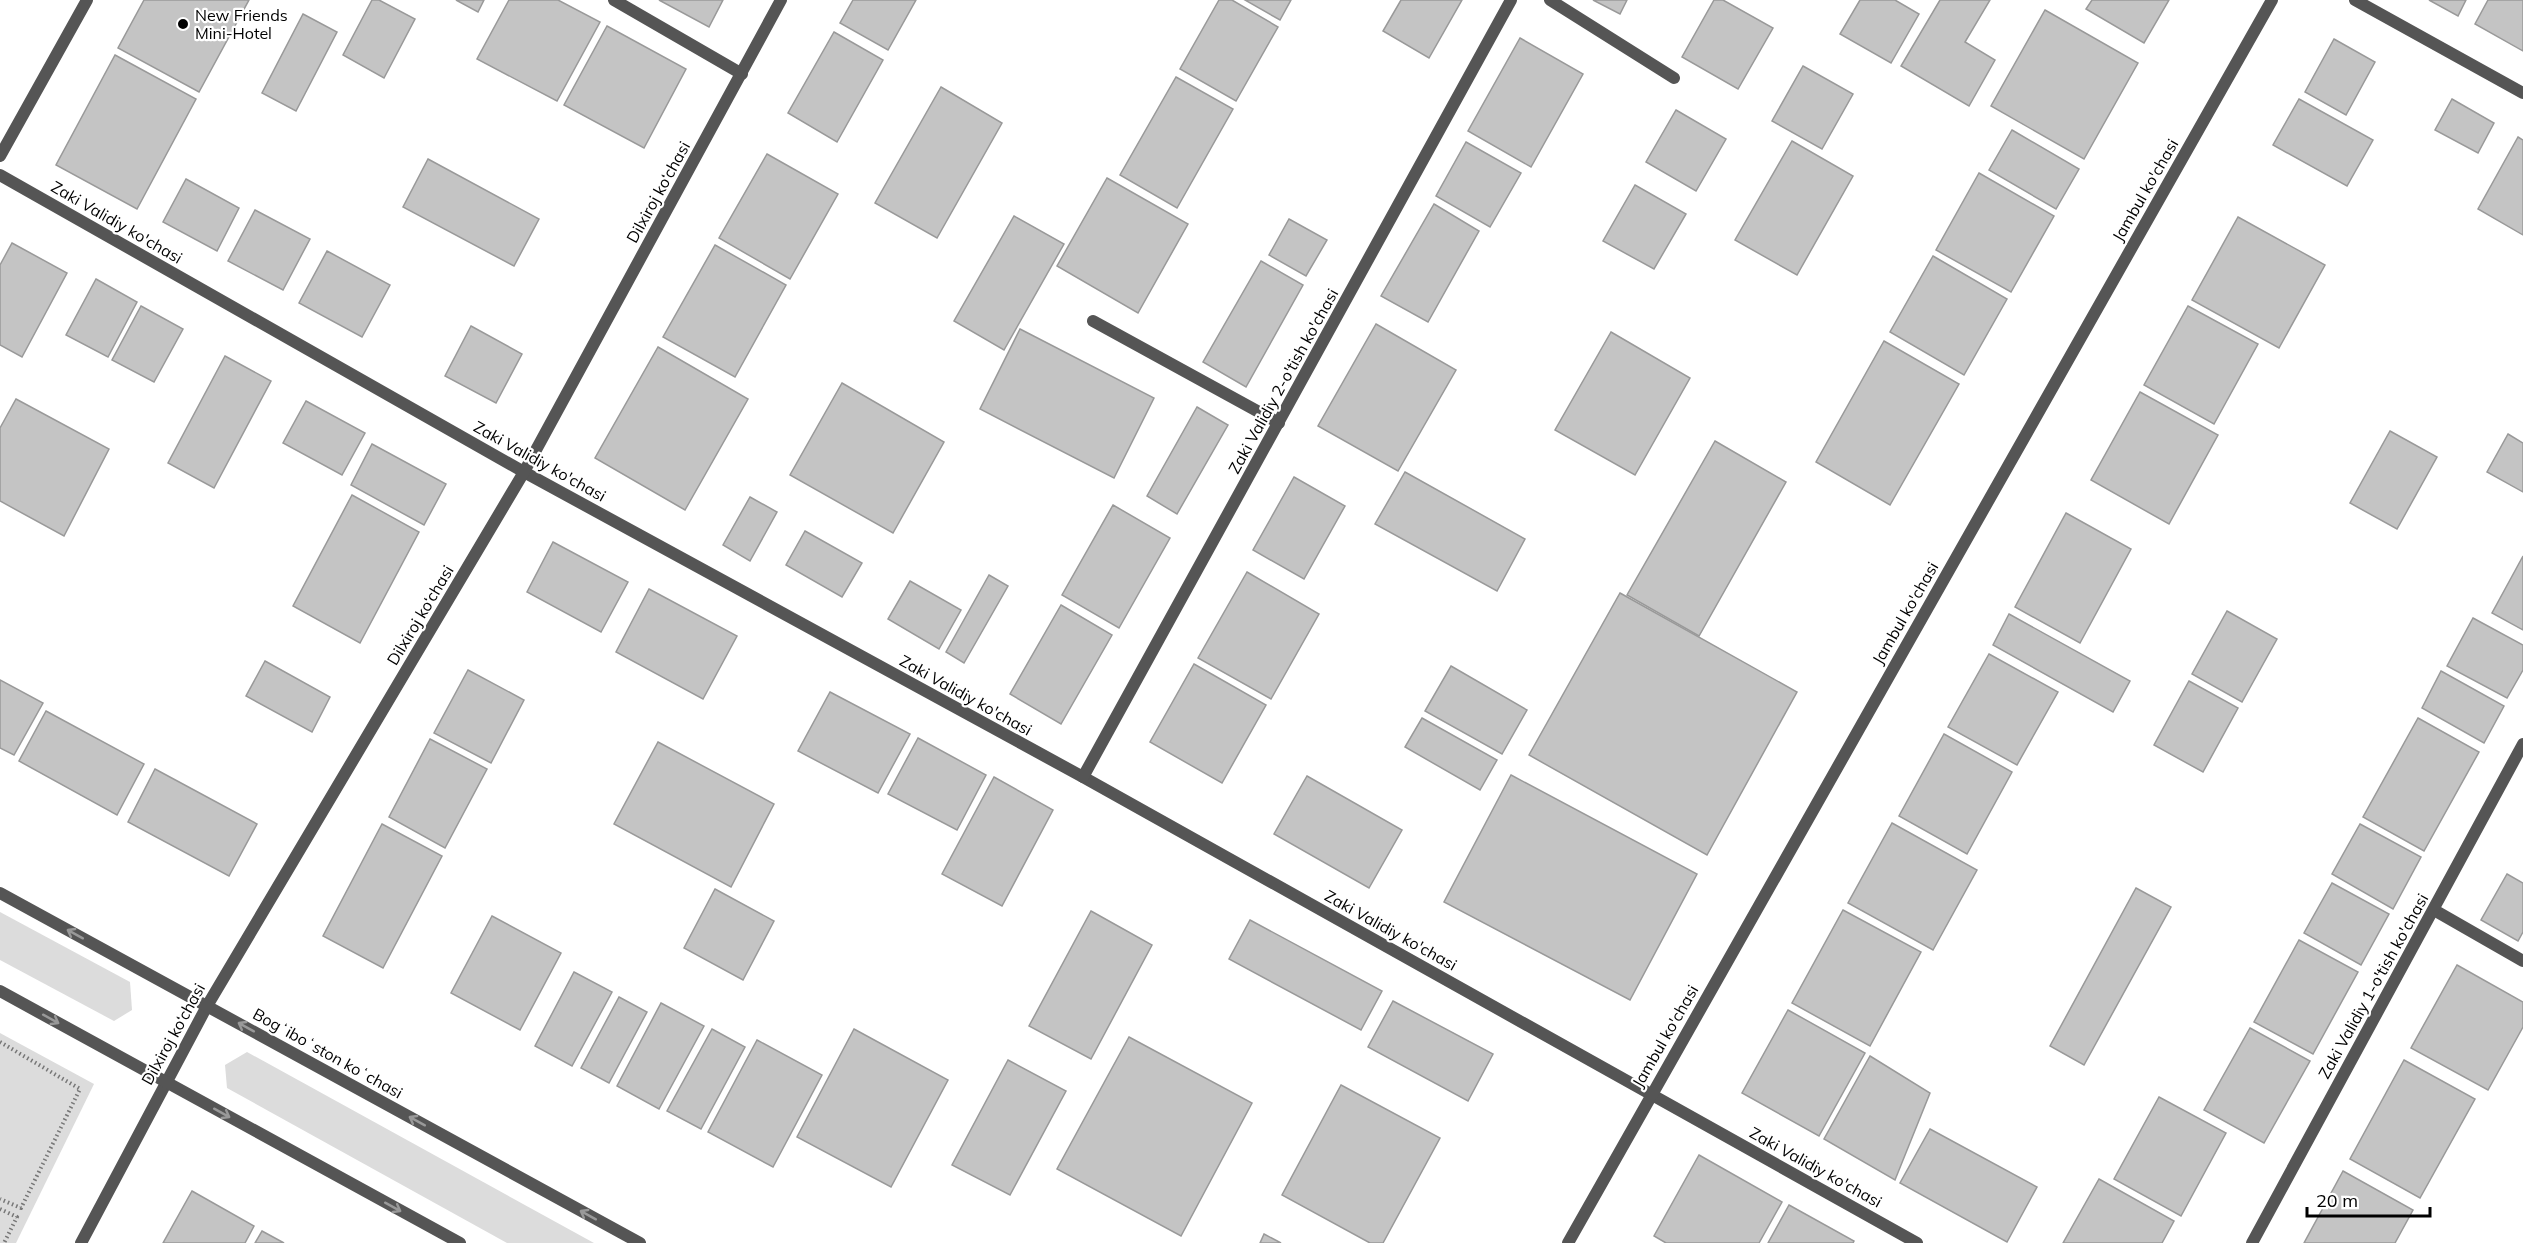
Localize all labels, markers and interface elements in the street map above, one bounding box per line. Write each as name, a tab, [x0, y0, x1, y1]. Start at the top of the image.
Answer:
place label: New Friends Mini-Hotel	[195, 5, 288, 43]
marker: New Friends Mini-Hotel	[176, 17, 190, 31]
street label: Jambul ko'chasi	[2108, 135, 2182, 245]
street label: Dilxiroj ko‘chasi	[622, 138, 694, 246]
street label: Zaki Validiy ko'chasi	[48, 176, 186, 268]
street label: Zaki Validiy 2-o'tish ko'chasi	[1224, 285, 1342, 477]
street label: Zaki Validiy ko'chasi	[470, 416, 610, 506]
street label: Jambul ko'chasi	[1868, 558, 1942, 668]
street label: Dilxiroj ko‘chasi	[382, 561, 458, 669]
street label: Zaki Validiy ko'chasi	[896, 650, 1036, 740]
street label: Zaki Validiy ko'chasi	[1321, 885, 1461, 975]
street label: Zaki Validiy 1-o'tish ko'chasi	[2314, 890, 2432, 1082]
one-way arrow	[67, 928, 84, 940]
street label: Dilxiroj ko‘chasi	[137, 980, 209, 1088]
street label: Jambul ko'chasi	[1628, 981, 1702, 1091]
street label: Bogʻiboʻston koʻchasi	[250, 1004, 406, 1102]
one-way arrow	[42, 1014, 60, 1025]
one-way arrow	[238, 1021, 255, 1033]
one-way arrow	[213, 1108, 231, 1119]
one-way arrow	[409, 1115, 426, 1127]
street label: Zaki Validiy ko'chasi	[1746, 1122, 1886, 1212]
scale bar	[2307, 1180, 2430, 1218]
text: 20 m	[2316, 1189, 2358, 1212]
one-way arrow	[384, 1202, 402, 1213]
one-way arrow	[580, 1209, 597, 1221]

